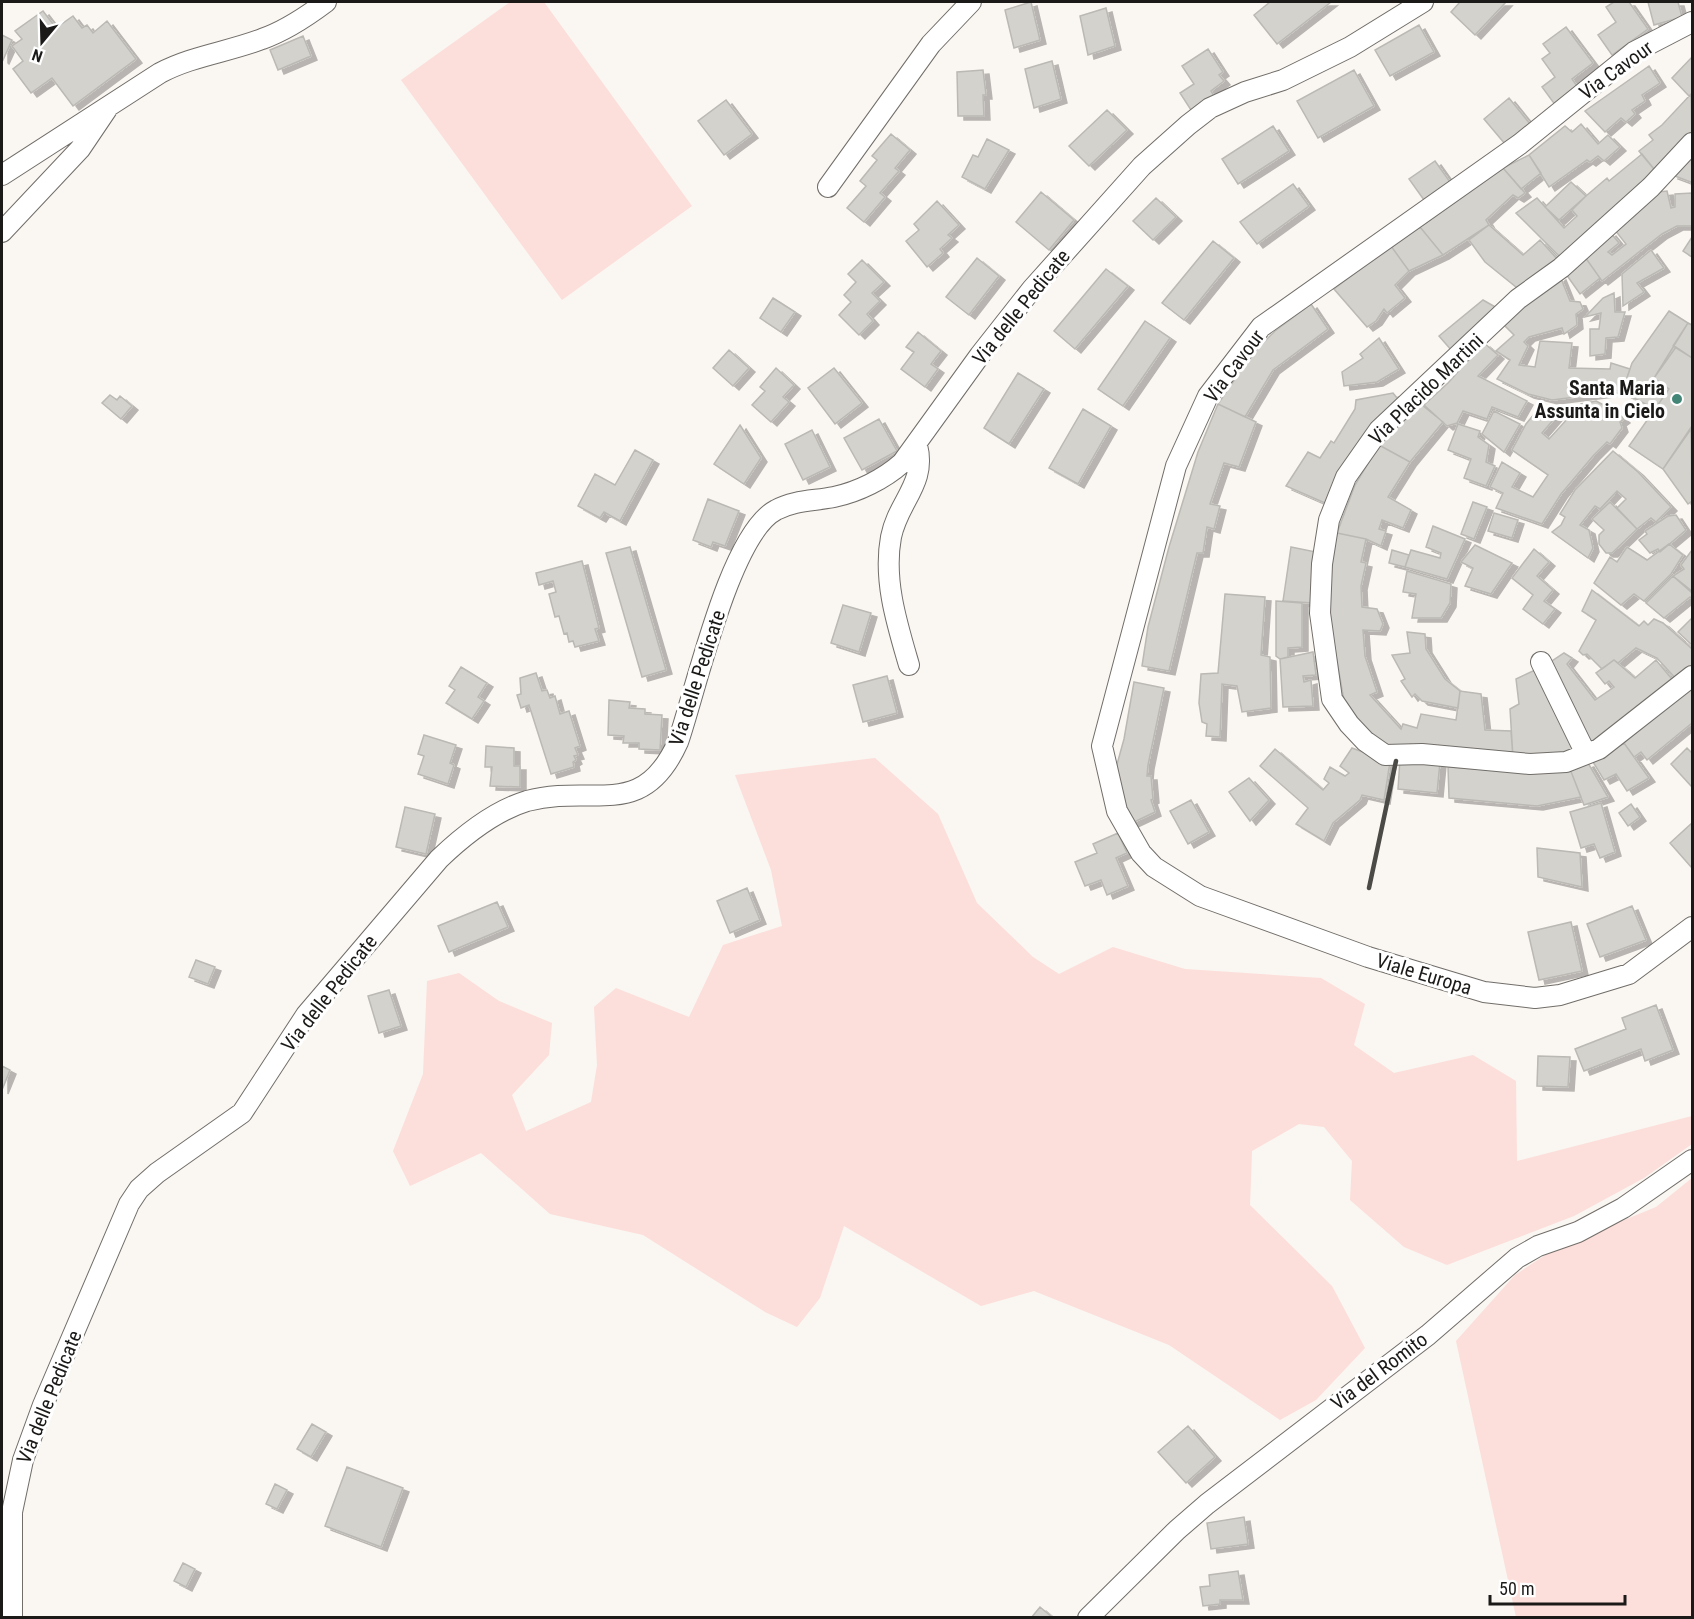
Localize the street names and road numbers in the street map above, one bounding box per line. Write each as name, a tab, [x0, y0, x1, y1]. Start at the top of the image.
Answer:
street label: Via Cavour	[1575, 35, 1657, 105]
street label: Via delle Pedicate	[967, 245, 1075, 369]
street label: Via Cavour	[1199, 325, 1269, 407]
street label: Via Placido Martini	[1364, 328, 1488, 450]
street label: Via delle Pedicate	[664, 607, 730, 749]
street label: Via delle Pedicate	[276, 930, 382, 1056]
street label: Viale Europa	[1373, 948, 1475, 1000]
street label: Via delle Pedicate	[11, 1327, 87, 1467]
street label: Via del Romito	[1326, 1327, 1432, 1415]

